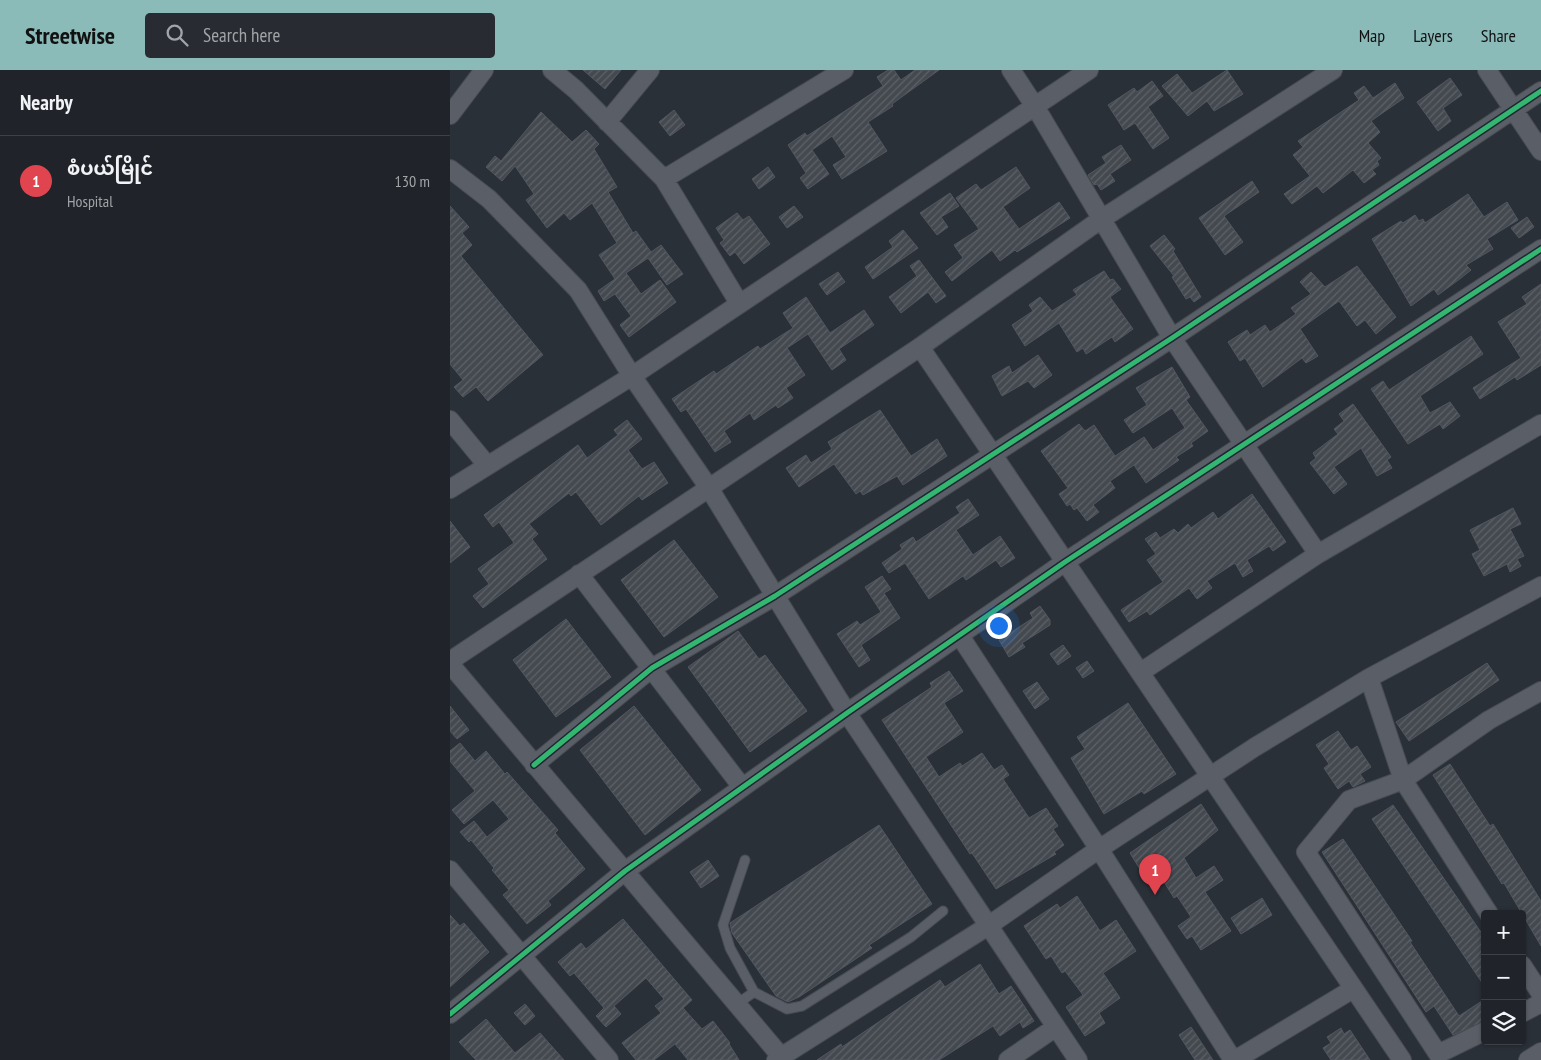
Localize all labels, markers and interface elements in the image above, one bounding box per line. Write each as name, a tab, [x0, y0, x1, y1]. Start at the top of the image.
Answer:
search box	[145, 13, 495, 58]
text: Streetwise	[25, 20, 115, 51]
icon: search	[163, 21, 191, 49]
text: Search here	[203, 23, 280, 47]
text: Map	[1359, 24, 1385, 47]
text: Layers	[1413, 24, 1453, 47]
text: Share	[1481, 24, 1516, 47]
text: Nearby	[20, 89, 73, 116]
text: စံပယ်မြိုင်	[67, 156, 153, 180]
text: 1	[32, 171, 40, 191]
text: 130 m	[395, 171, 430, 191]
text: Hospital	[67, 191, 113, 211]
your location	[986, 613, 1012, 639]
pin: 1	[1139, 854, 1171, 895]
map controls	[1481, 910, 1526, 1045]
button: +	[1481, 910, 1526, 955]
button: −	[1481, 955, 1526, 1000]
button: layers	[1481, 1000, 1526, 1045]

